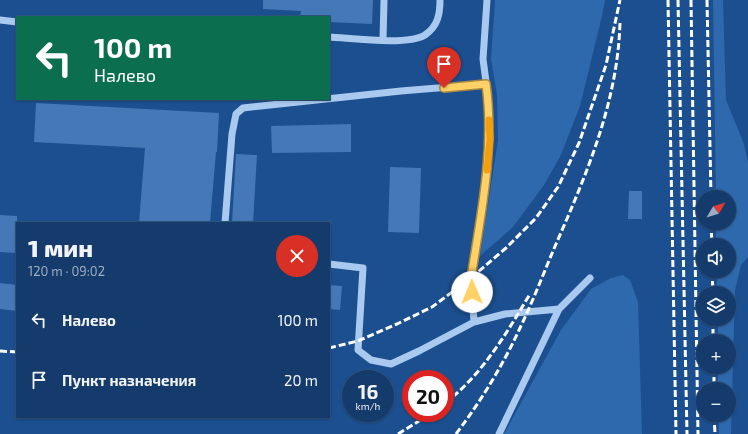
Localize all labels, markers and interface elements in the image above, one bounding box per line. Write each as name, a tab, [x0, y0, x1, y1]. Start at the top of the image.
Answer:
text: 100 m	[94, 30, 172, 64]
icon: left	[28, 32, 80, 84]
pin	[427, 47, 461, 88]
icon: arrive	[433, 53, 455, 75]
text: Налево	[94, 64, 156, 86]
north arrow	[696, 190, 736, 230]
map controls	[696, 190, 736, 422]
text: 1 мин	[28, 233, 93, 262]
button: close	[276, 235, 318, 277]
button: sound	[696, 238, 736, 278]
text: 120 m · 09:02	[28, 263, 105, 279]
position arrow	[451, 271, 493, 313]
button: layers	[696, 286, 736, 326]
icon: left	[28, 309, 50, 331]
text: Налево	[62, 311, 116, 329]
text: 100 m	[277, 311, 318, 329]
button: +	[696, 334, 736, 374]
icon: arrive	[28, 369, 50, 391]
speed limit sign: 20	[402, 370, 454, 422]
text: Пункт назначения	[62, 371, 196, 389]
text: 20 m	[284, 371, 318, 389]
text: 16	[358, 379, 378, 403]
button: −	[696, 382, 736, 422]
text: km/h	[356, 400, 380, 412]

